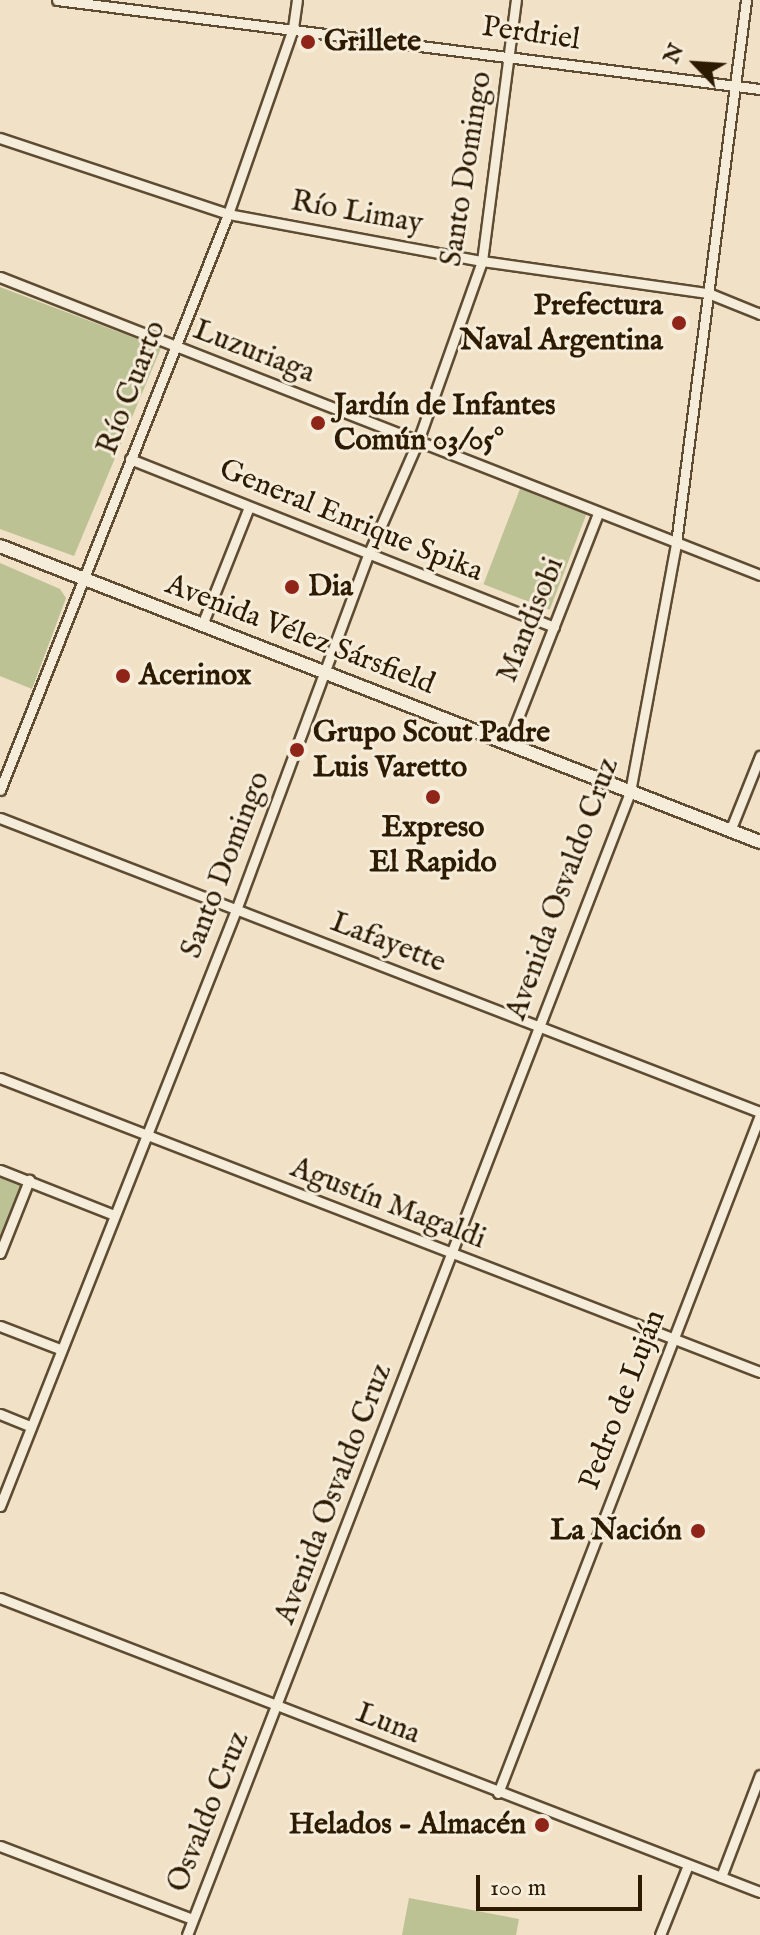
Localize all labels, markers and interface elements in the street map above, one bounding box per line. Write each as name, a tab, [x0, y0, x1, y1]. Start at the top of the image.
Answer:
street label: Perdriel	[480, 9, 582, 59]
place label: Grillete	[324, 24, 421, 60]
north arrow	[656, 24, 736, 104]
marker: Grillete	[299, 33, 317, 51]
text: N	[658, 39, 691, 68]
street label: Santo Domingo	[434, 69, 500, 269]
street label: Río Limay	[288, 184, 426, 242]
place label: Prefectura Naval Argentina	[460, 288, 663, 358]
street label: Luzuriaga	[188, 312, 320, 392]
marker: Prefectura Naval Argentina	[670, 314, 688, 332]
street label: Río Cuarto	[90, 316, 174, 460]
place label: Jardín de Infantes Común 03/05°	[334, 388, 556, 458]
marker: Jardín de Infantes Común 03/05°	[309, 414, 327, 432]
street label: General Enrique Spika	[214, 452, 488, 590]
street label: Mandisobi	[490, 552, 572, 688]
street label: Avenida Vélez Sársfield	[160, 567, 440, 703]
place label: Dia	[308, 569, 353, 605]
marker: Dia	[283, 578, 301, 596]
place label: Acerinox	[139, 658, 251, 694]
marker: Acerinox	[114, 667, 132, 685]
place label: Grupo Scout Padre Luis Varetto	[313, 715, 550, 786]
marker: Grupo Scout Padre Luis Varetto	[288, 741, 306, 759]
street label: Avenida Osvaldo Cruz	[499, 753, 627, 1025]
street label: Santo Domingo	[174, 767, 278, 963]
marker: Expreso El Rapido	[424, 788, 442, 806]
place label: Expreso El Rapido	[369, 810, 497, 880]
street label: Lafayette	[325, 905, 451, 981]
street label: Agustín Magaldi	[285, 1150, 491, 1258]
street label: Pedro de Luján	[572, 1305, 674, 1495]
street label: Avenida Osvaldo Cruz	[268, 1359, 400, 1629]
place label: La Nación	[550, 1513, 682, 1549]
marker: La Nación	[689, 1522, 707, 1540]
street label: Luna	[351, 1695, 425, 1753]
street label: Osvaldo Cruz	[160, 1726, 258, 1898]
place label: Helados - Almacén	[289, 1807, 526, 1843]
marker: Helados - Almacén	[533, 1816, 551, 1834]
scale bar	[480, 1859, 646, 1909]
text: 100 m	[490, 1873, 546, 1904]

